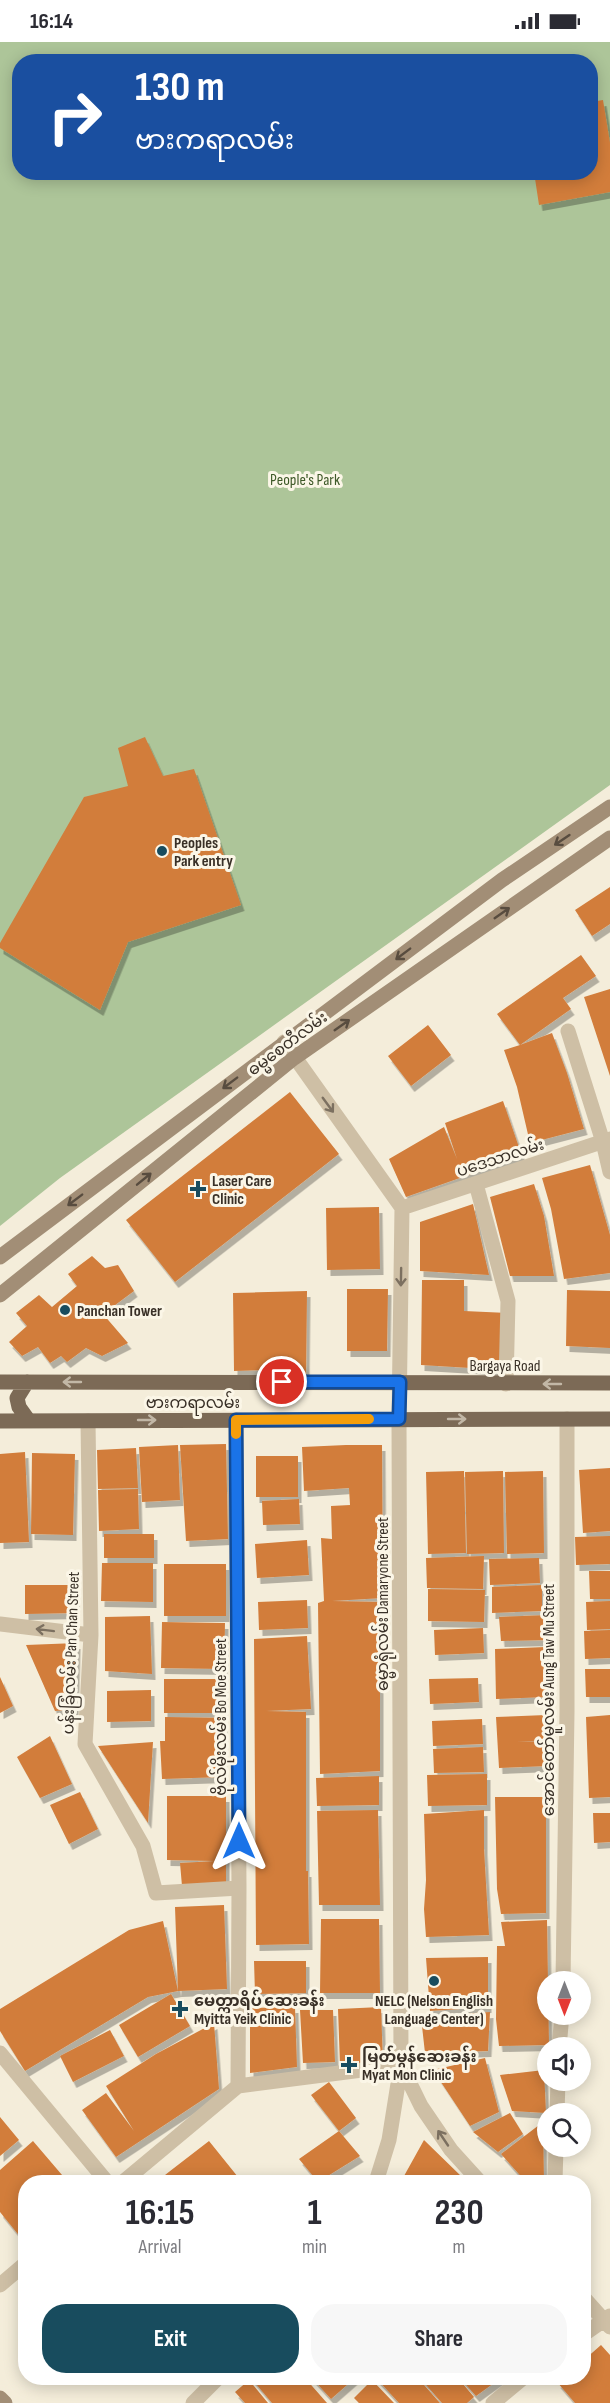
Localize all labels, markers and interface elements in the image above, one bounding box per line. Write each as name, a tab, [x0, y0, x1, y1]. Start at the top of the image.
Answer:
text: 16:14	[30, 8, 73, 35]
text: 130 m	[135, 62, 225, 113]
icon: right	[36, 78, 114, 156]
text: ဗားကရာလမ်း	[135, 125, 294, 157]
park label: People's Park	[270, 471, 340, 490]
one-way arrow	[553, 833, 570, 846]
place label: Peoples Park entry	[174, 834, 233, 871]
marker: Peoples Park entry	[155, 844, 169, 858]
one-way arrow	[494, 907, 510, 919]
one-way arrow	[396, 947, 412, 960]
street label: ဓမ္မစေတီလမ်း	[243, 1006, 333, 1083]
one-way arrow	[333, 1019, 350, 1031]
one-way arrow	[223, 1077, 239, 1089]
one-way arrow	[322, 1097, 334, 1113]
street label: ပဒေသာလမ်း	[454, 1133, 546, 1181]
one-way arrow	[136, 1172, 151, 1186]
place label: Laser Care Clinic	[212, 1172, 272, 1209]
marker: Laser Care Clinic	[189, 1180, 207, 1198]
one-way arrow	[67, 1194, 83, 1206]
one-way arrow	[395, 1266, 407, 1286]
place label: Panchan Tower	[77, 1302, 162, 1321]
marker: Panchan Tower	[58, 1303, 72, 1317]
pin	[256, 1356, 307, 1407]
street label: Bargaya Road	[469, 1357, 541, 1376]
icon: arrive	[265, 1365, 298, 1398]
one-way arrow	[62, 1376, 82, 1388]
one-way arrow	[542, 1378, 562, 1390]
street label: ဗားကရာလမ်း	[146, 1391, 240, 1416]
one-way arrow	[447, 1413, 467, 1425]
one-way arrow	[136, 1414, 156, 1426]
street label: ဓမ္မာရုံလမ်း Damaryone Street	[371, 1517, 397, 1691]
street label: ပန်းခြံလမ်း Pan Chan Street	[56, 1571, 87, 1735]
street label: အောင်တော်မူလမ်း Aung Taw Mu Street	[537, 1584, 563, 1816]
one-way arrow	[36, 1624, 56, 1635]
street label: ဗိုလ်မိုးလမ်း Bo Moe Street	[209, 1638, 235, 1796]
position arrow	[207, 1809, 271, 1873]
north arrow	[537, 1971, 591, 2025]
map controls	[537, 1971, 591, 2157]
marker: NELC (Nelson English Language Center)	[427, 1974, 441, 1988]
place label: မေတ္တာရိပ် ဆေးခန်း Myitta Yeik Clinic	[194, 1989, 325, 2029]
place label: NELC (Nelson English Language Center)	[375, 1992, 493, 2029]
marker: မေတ္တာရိပ် ဆေးခန်း Myitta Yeik Clinic	[171, 2000, 189, 2018]
button: sound	[537, 2037, 591, 2091]
place label: မြတ်မွန်ဆေးခန်း Myat Mon Clinic	[362, 2045, 477, 2085]
marker: မြတ်မွန်ဆေးခန်း Myat Mon Clinic	[340, 2056, 358, 2074]
button: search	[537, 2103, 591, 2157]
one-way arrow	[437, 2130, 449, 2146]
text: 16:15	[125, 2192, 195, 2235]
text: 1	[307, 2192, 322, 2235]
text: 230	[434, 2192, 484, 2235]
text: Arrival	[138, 2235, 181, 2259]
text: min	[302, 2235, 327, 2259]
text: m	[453, 2235, 465, 2259]
button: Exit	[42, 2304, 299, 2373]
button: Share	[311, 2304, 567, 2373]

